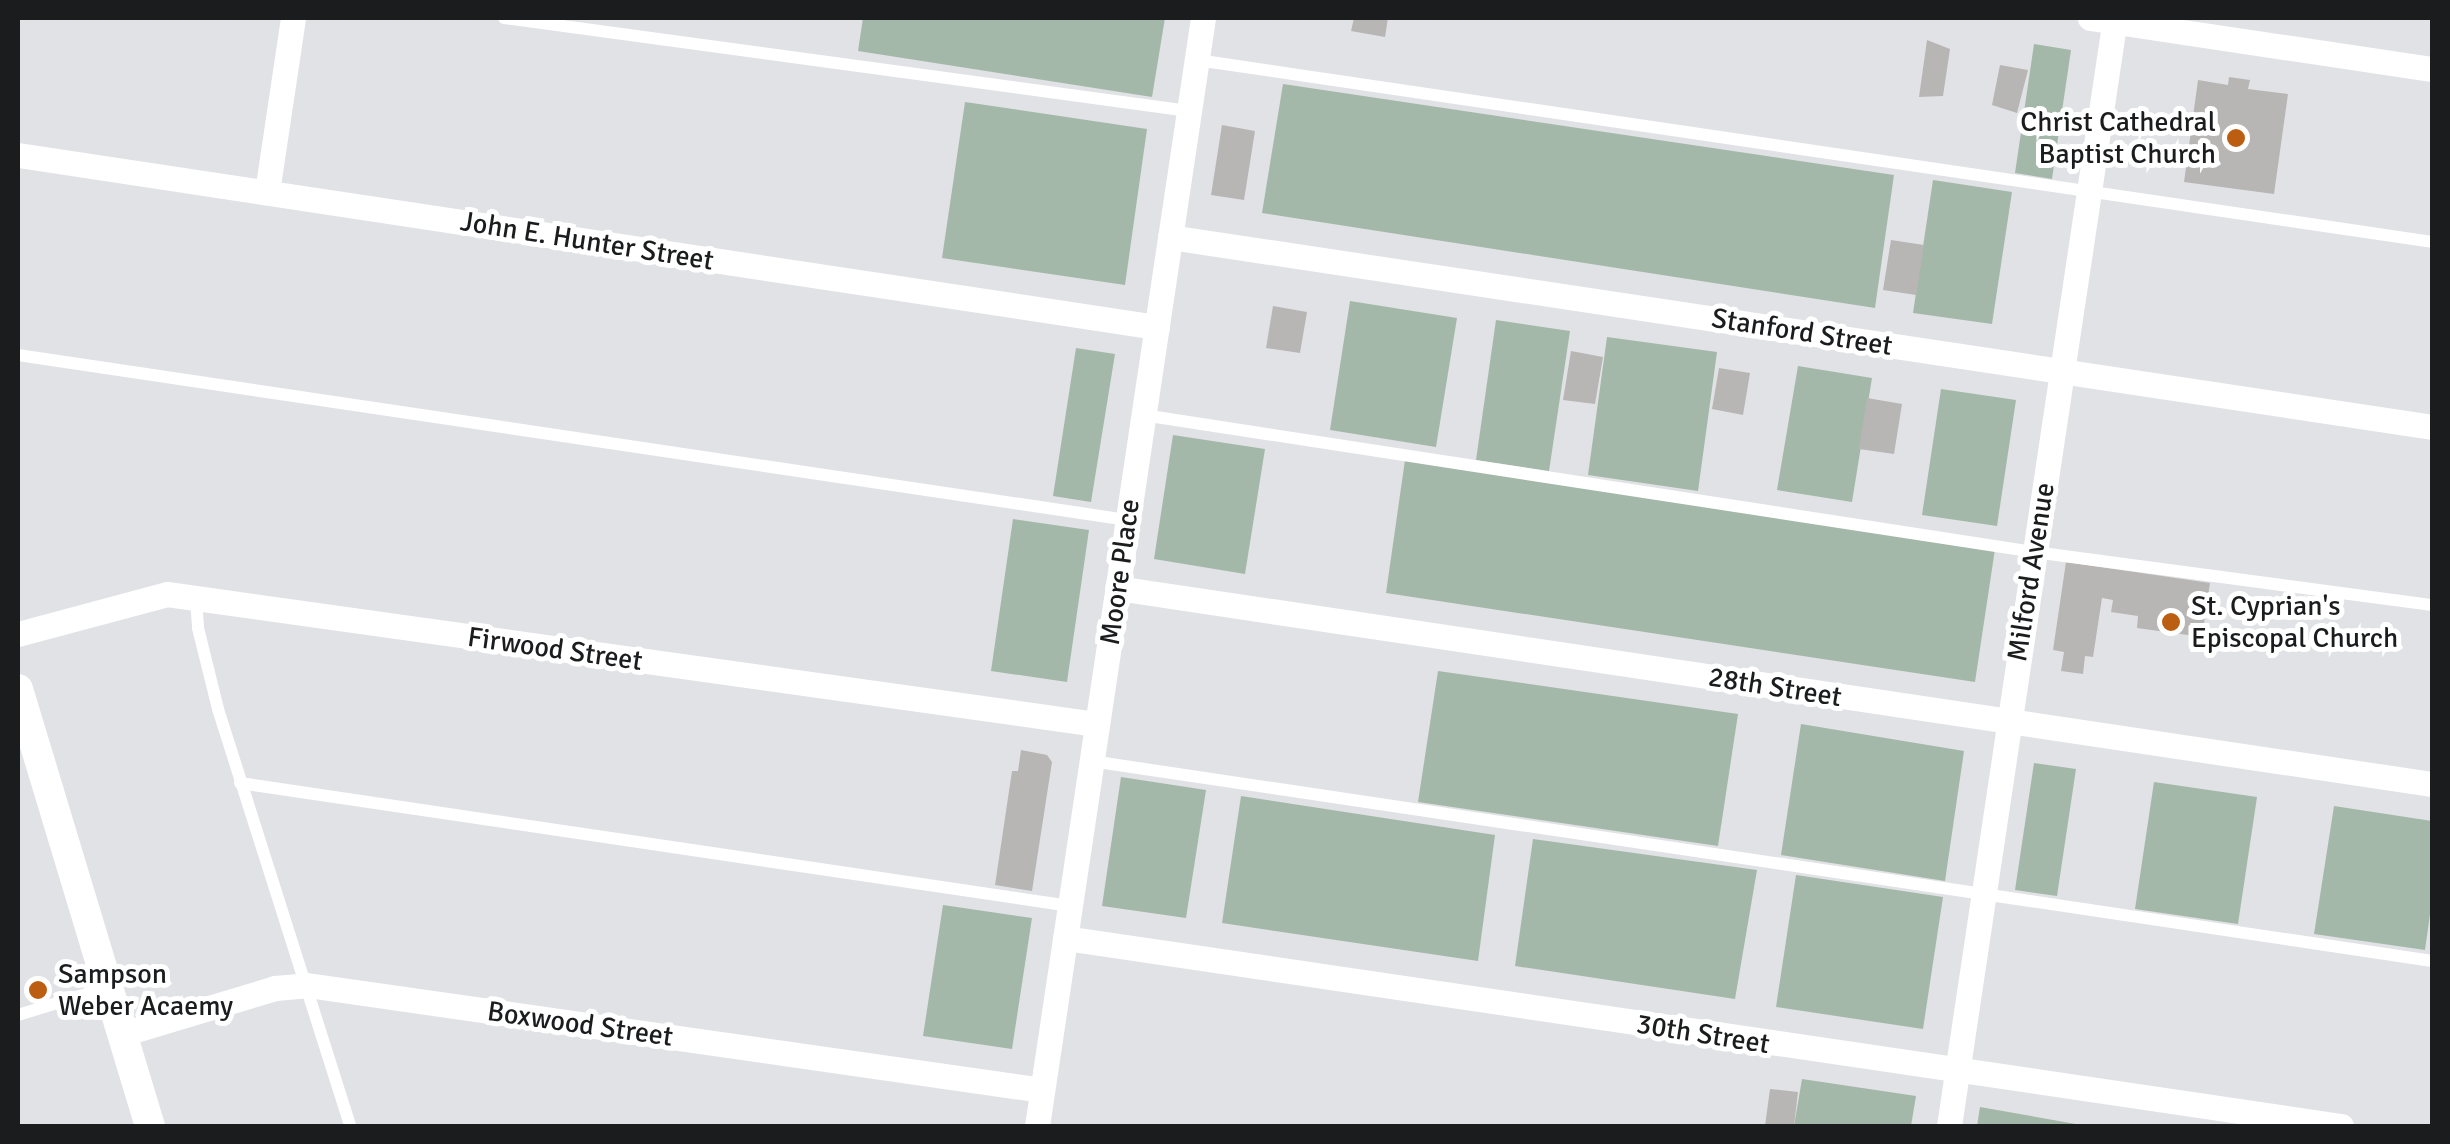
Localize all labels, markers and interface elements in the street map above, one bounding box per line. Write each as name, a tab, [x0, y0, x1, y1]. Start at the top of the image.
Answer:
place label: Christ Cathedral Baptist Church	[2020, 105, 2216, 171]
marker: Christ Cathedral Baptist Church	[2225, 127, 2247, 149]
street label: John E. Hunter Street	[458, 204, 716, 278]
street label: Stanford Street	[1709, 301, 1895, 363]
street label: Milford Avenue	[2000, 480, 2062, 664]
street label: Moore Place	[1093, 497, 1147, 647]
place label: St. Cyprian's Episcopal Church	[2191, 589, 2398, 655]
marker: St. Cyprian's Episcopal Church	[2160, 611, 2182, 633]
street label: Firwood Street	[466, 620, 644, 678]
street label: 28th Street	[1706, 660, 1844, 714]
place label: Sampson Weber Acaemy	[58, 957, 233, 1023]
marker: Sampson Weber Acaemy	[27, 979, 49, 1001]
street label: Boxwood Street	[485, 994, 675, 1054]
street label: 30th Street	[1634, 1007, 1772, 1061]

